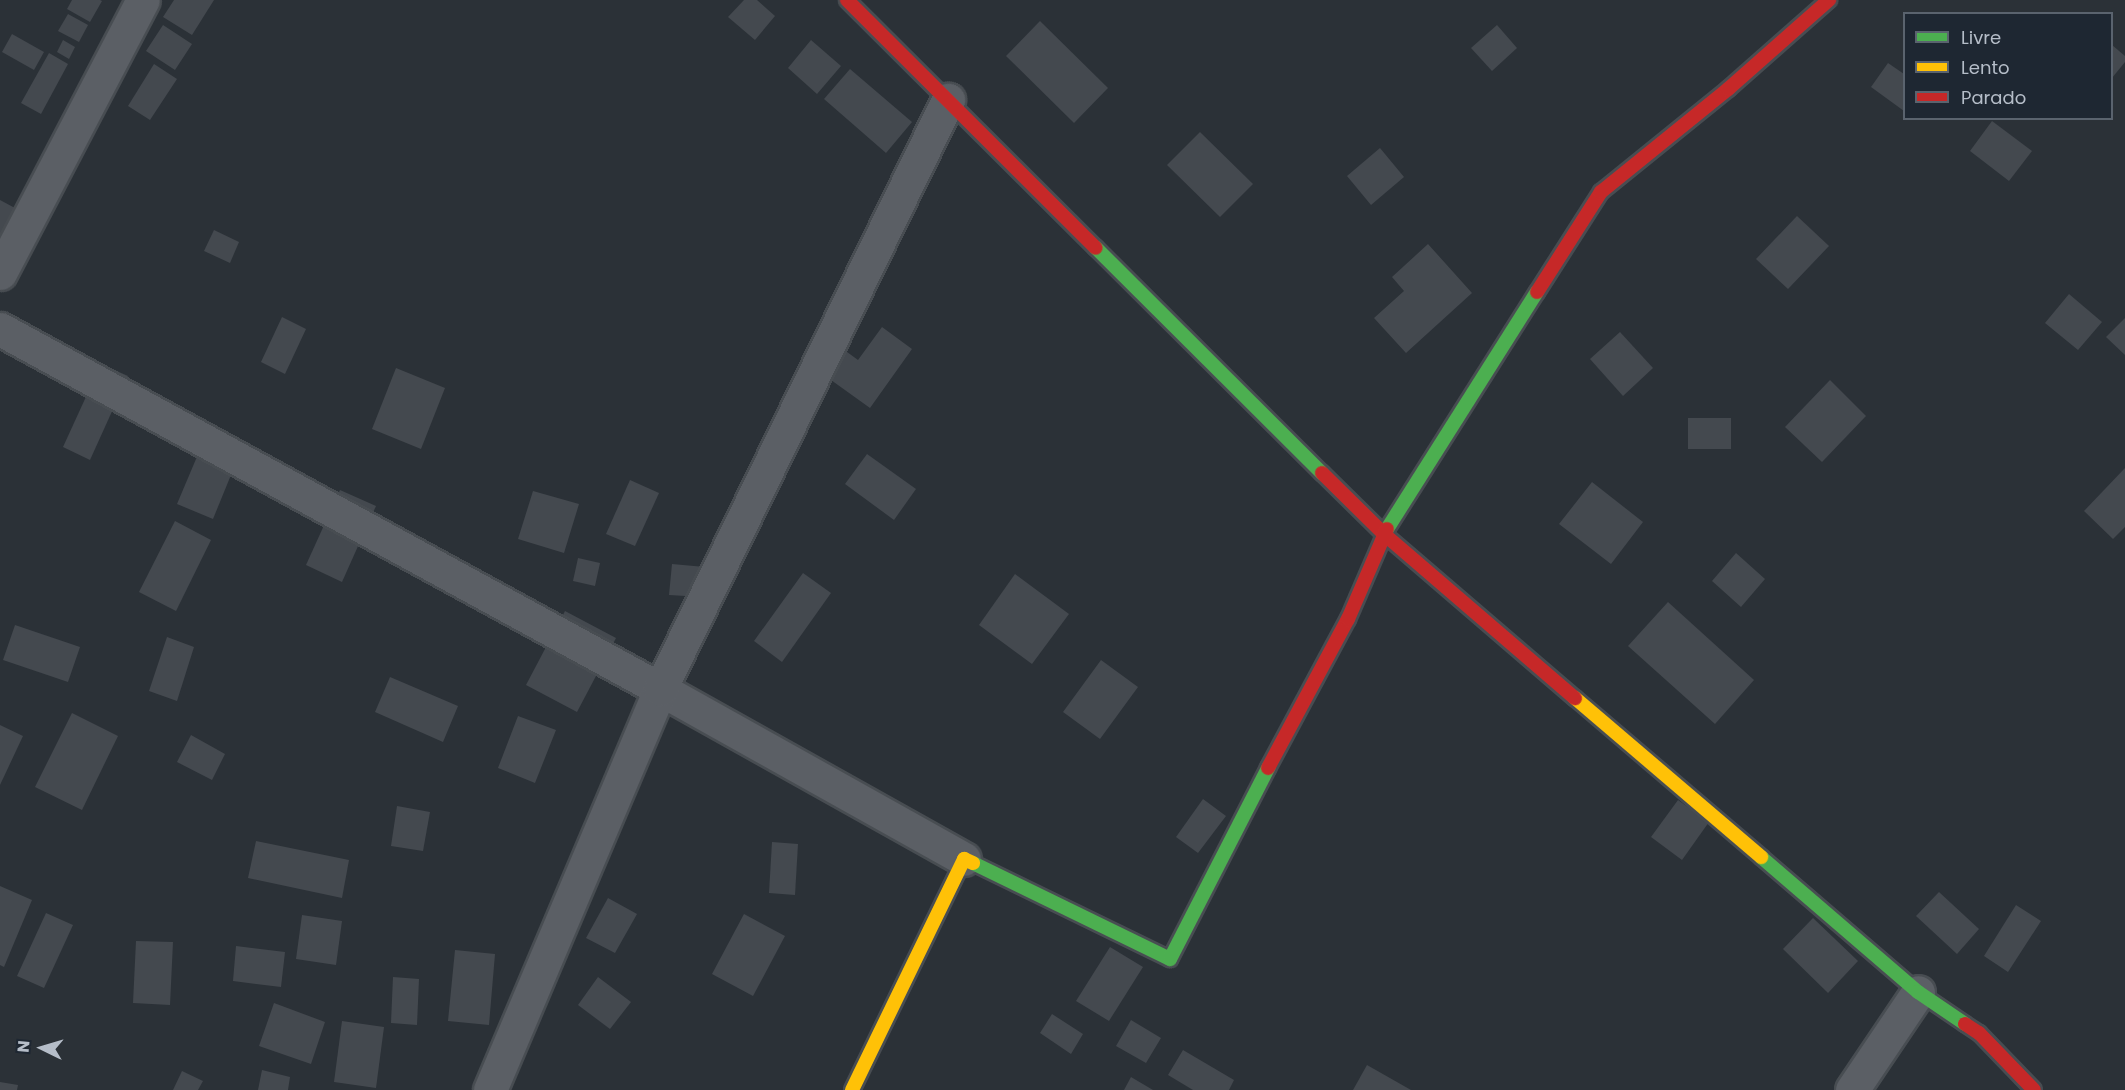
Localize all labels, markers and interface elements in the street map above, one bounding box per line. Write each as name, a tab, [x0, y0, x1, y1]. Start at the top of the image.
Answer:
legend	[1903, 12, 2113, 120]
text: Livre	[1961, 25, 2001, 50]
text: Lento	[1961, 55, 2010, 80]
text: Parado	[1961, 85, 2026, 110]
north arrow	[12, 1018, 72, 1078]
text: N	[12, 1039, 36, 1053]

